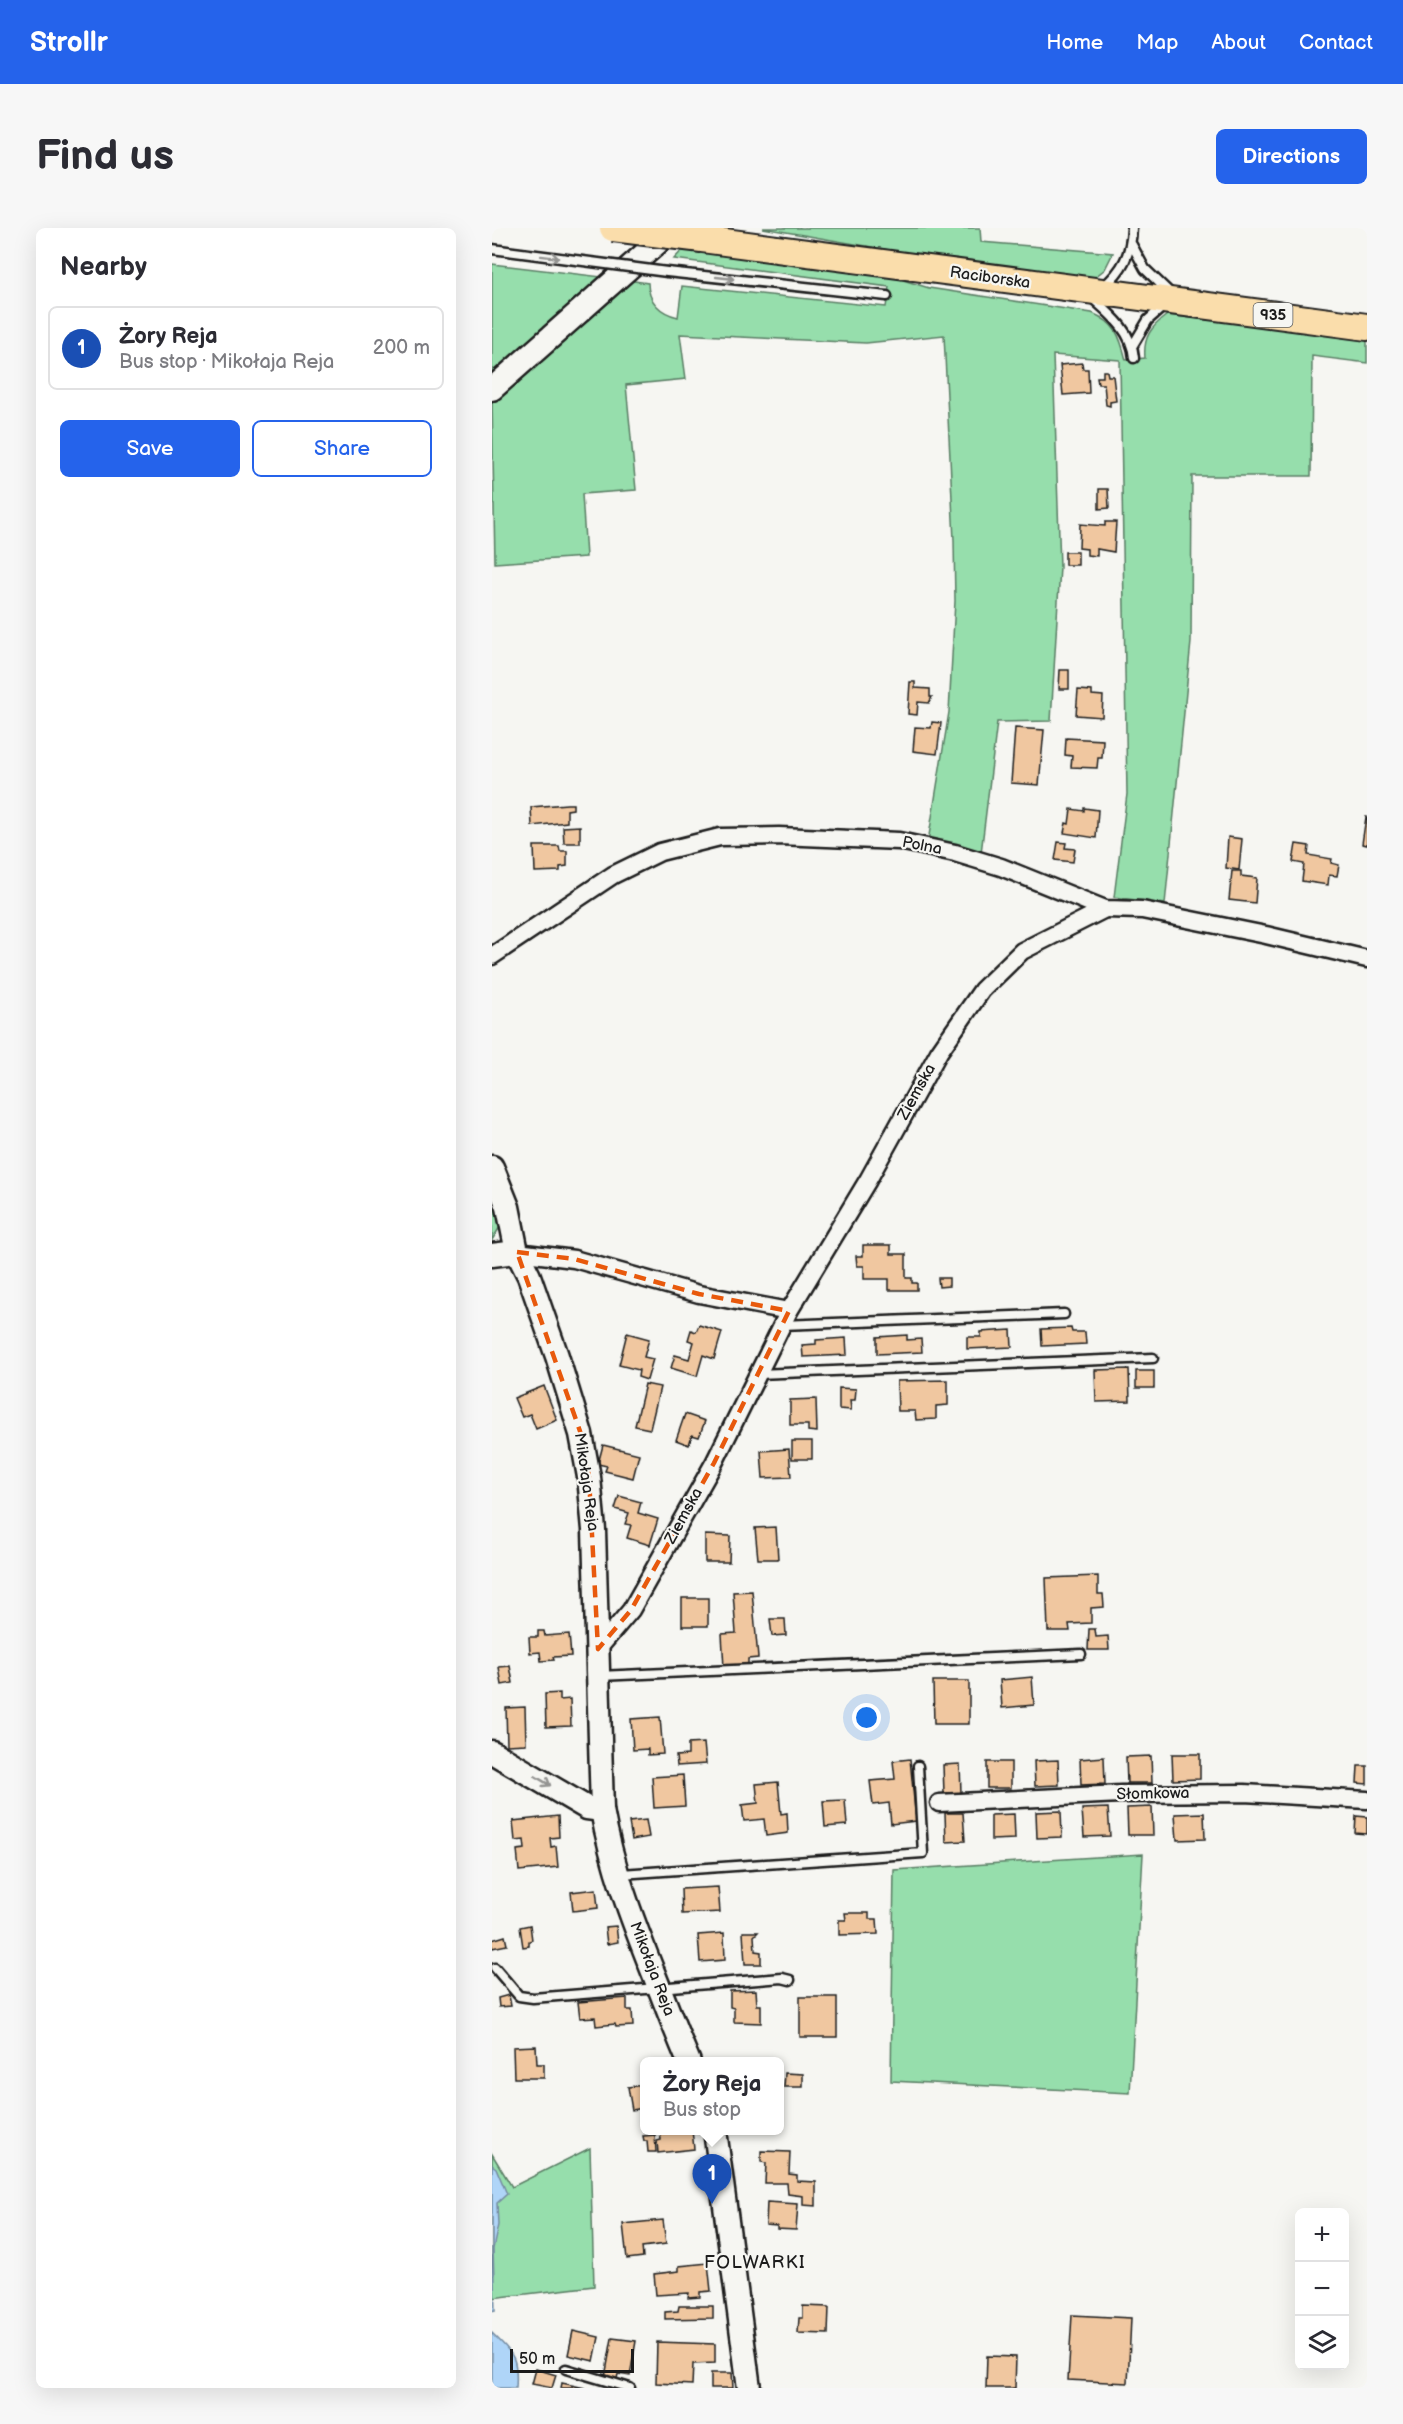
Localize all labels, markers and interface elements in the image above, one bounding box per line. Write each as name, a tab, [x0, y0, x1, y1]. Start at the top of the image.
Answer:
text: Strollr	[30, 26, 108, 59]
text: Home	[1046, 30, 1103, 55]
text: Map	[1136, 30, 1178, 55]
text: About	[1211, 30, 1266, 55]
text: Contact	[1299, 30, 1373, 55]
button: Directions	[1216, 129, 1367, 184]
text: Find us	[36, 131, 174, 182]
one-way arrow	[540, 251, 559, 262]
text: Nearby	[60, 252, 147, 283]
street label: Raciborska	[949, 263, 1031, 293]
one-way arrow	[715, 273, 735, 284]
road number: 935	[1254, 303, 1292, 327]
text: Żory Reja	[119, 323, 218, 350]
text: 1	[77, 336, 86, 360]
text: 200 m	[373, 336, 430, 360]
text: Bus stop · Mikołaja Reja	[119, 350, 334, 374]
button: Save	[60, 420, 240, 477]
button: Share	[252, 420, 432, 477]
street label: Polna	[900, 833, 944, 859]
street label: Ziemska	[893, 1061, 940, 1124]
street label: Mikołaja Reja	[570, 1432, 602, 1532]
street label: Ziemska	[660, 1485, 707, 1548]
your location	[852, 1703, 881, 1732]
one-way arrow	[534, 1776, 551, 1788]
street label: Słomkowa	[1116, 1784, 1190, 1804]
street label: Mikołaja Reja	[625, 1919, 679, 2019]
popup	[640, 2057, 784, 2135]
text: Żory Reja	[663, 2071, 761, 2098]
text: Bus stop	[663, 2098, 741, 2122]
pin: 1	[692, 2154, 732, 2204]
map controls	[1295, 2208, 1349, 2370]
button: +	[1295, 2208, 1349, 2262]
district label: FOLWARKI	[704, 2252, 806, 2273]
button: −	[1295, 2262, 1349, 2316]
button: layers	[1295, 2316, 1349, 2370]
scale bar	[510, 2346, 634, 2374]
text: 50 m	[519, 2350, 555, 2369]

